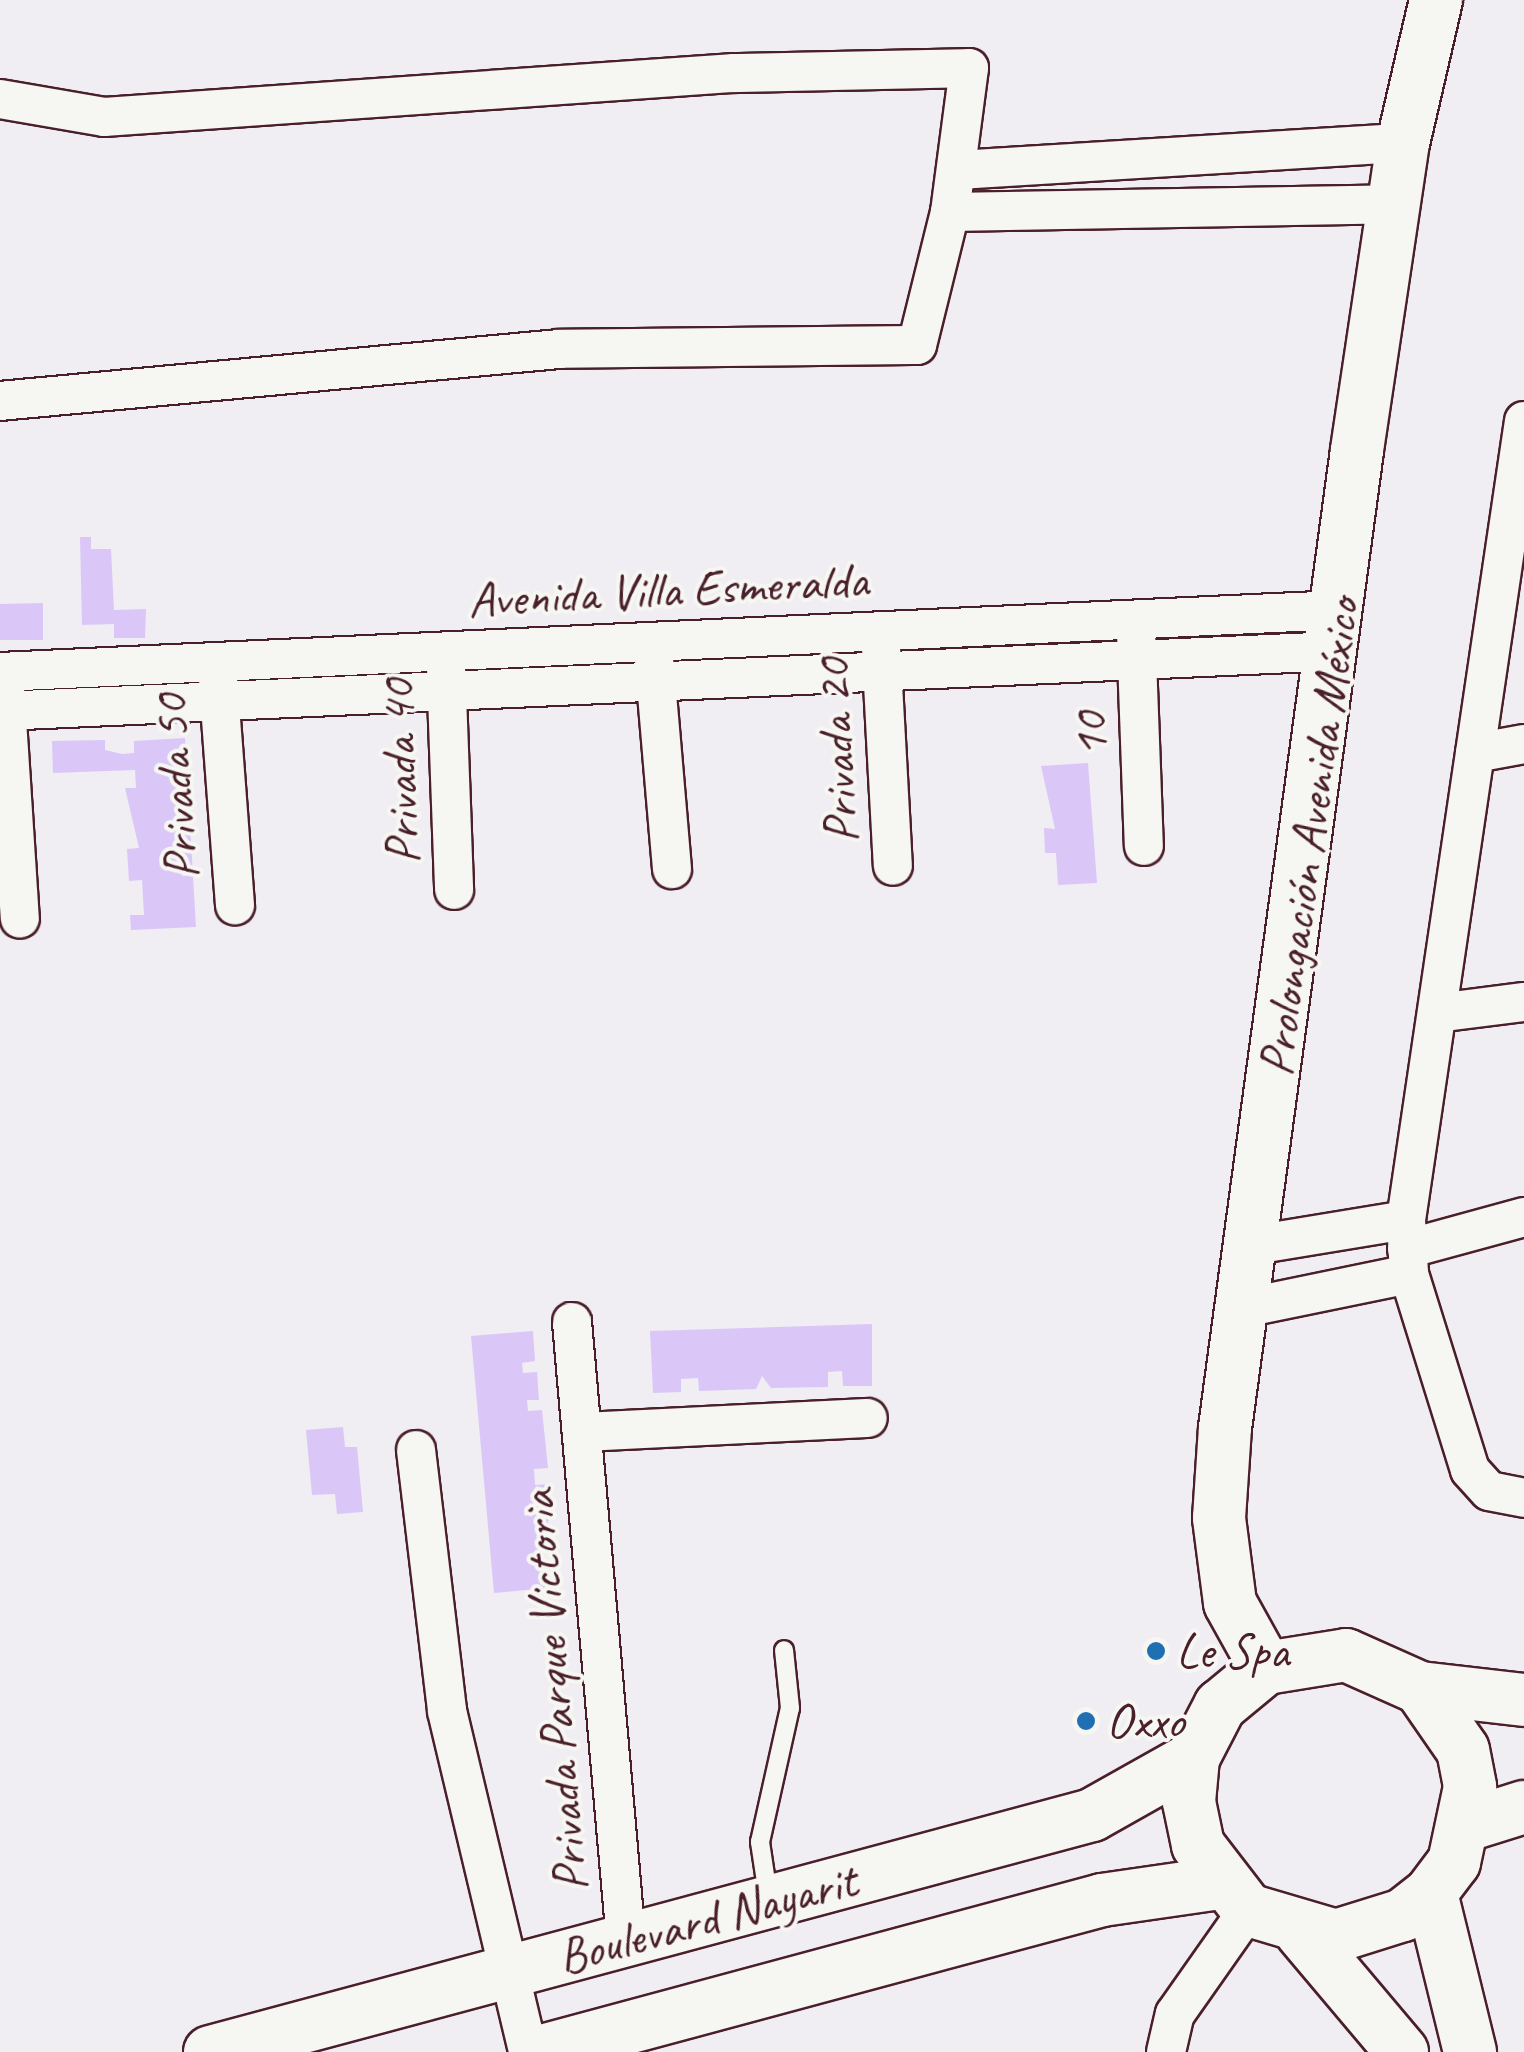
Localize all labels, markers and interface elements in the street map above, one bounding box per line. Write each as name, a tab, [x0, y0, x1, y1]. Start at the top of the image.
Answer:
street label: Avenida Villa Esmeralda	[466, 550, 870, 630]
street label: Prolongación Avenida México	[1246, 595, 1372, 1079]
street label: Privada 20	[802, 657, 872, 845]
street label: Privada 40	[367, 679, 433, 865]
street label: Privada 50	[140, 693, 212, 881]
street label: 10	[1059, 711, 1121, 759]
street label: Privada Parque Victoria	[507, 1488, 601, 1894]
place label: Le Spa	[1176, 1621, 1291, 1681]
marker: Le Spa	[1145, 1640, 1167, 1662]
place label: Oxxo	[1106, 1691, 1184, 1751]
marker: Oxxo	[1075, 1710, 1097, 1732]
street label: Boulevard Nayarit	[551, 1850, 863, 1988]

